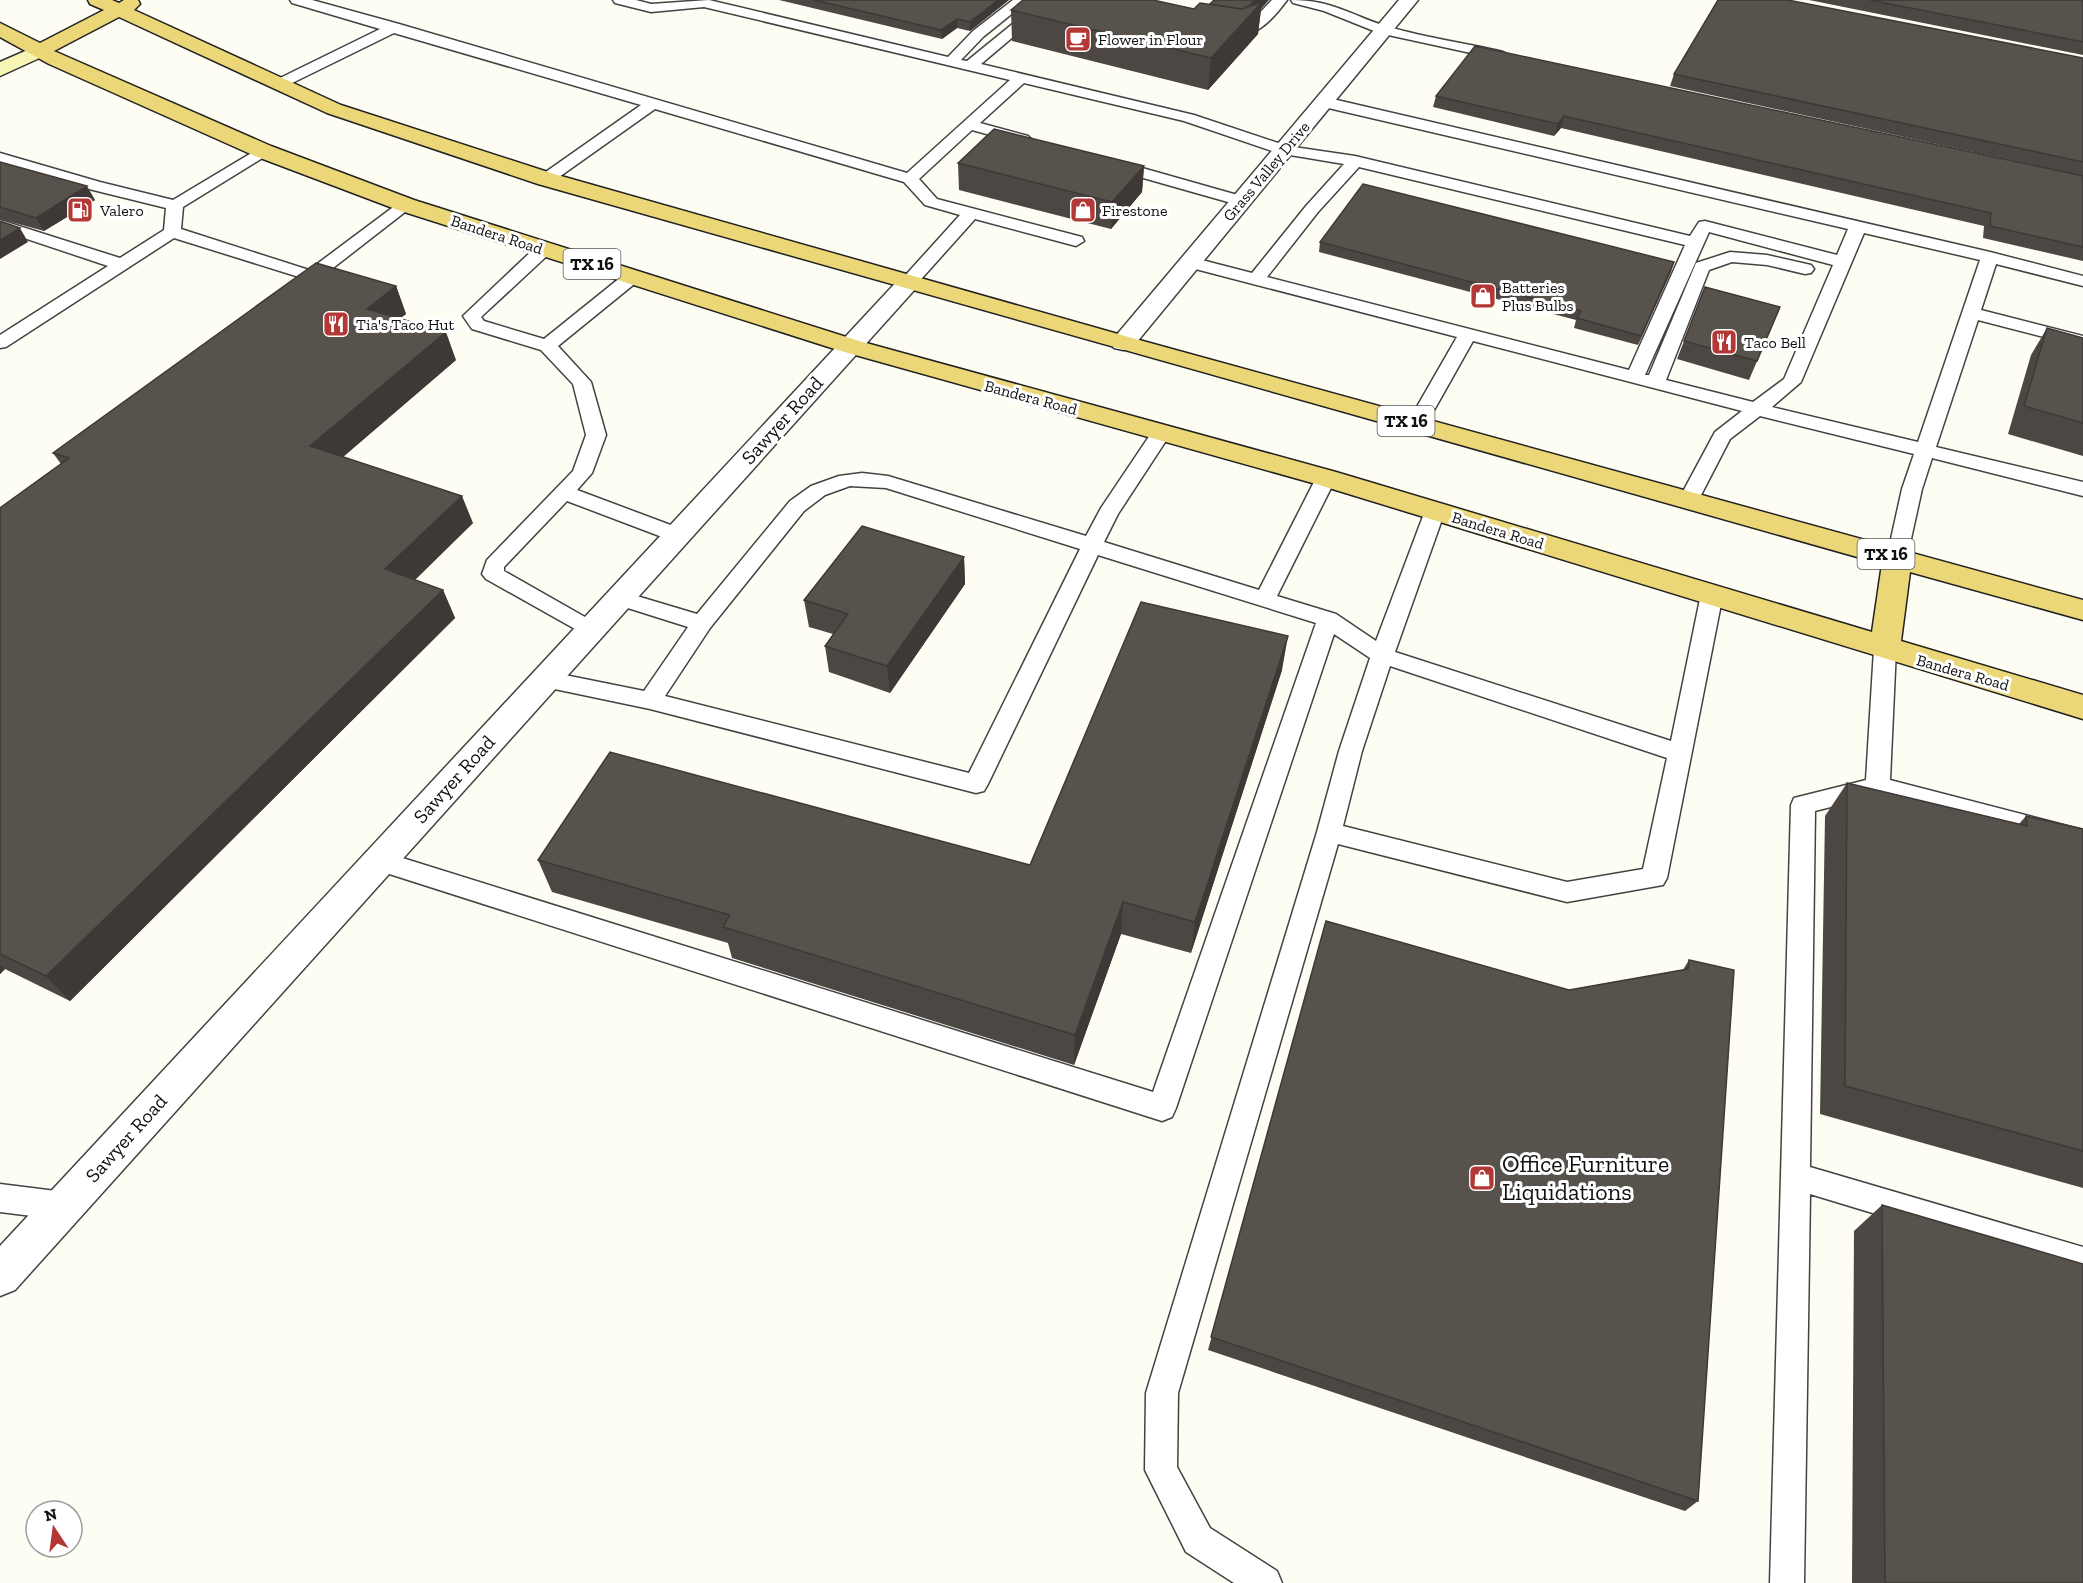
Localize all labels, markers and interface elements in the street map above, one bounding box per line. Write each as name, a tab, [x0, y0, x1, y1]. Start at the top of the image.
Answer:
cafe icon: Flower in Flour	[1063, 24, 1093, 54]
place label: Flower in Flour	[1098, 30, 1204, 49]
street label: Grass Valley Drive	[1219, 118, 1314, 225]
fuel station icon: Valero	[65, 195, 95, 225]
shop icon: Firestone	[1068, 195, 1098, 225]
place label: Valero	[99, 201, 144, 220]
place label: Firestone	[1102, 201, 1168, 220]
street label: Bandera Road	[449, 211, 545, 258]
road number: TX 16	[564, 249, 620, 279]
place label: Batteries Plus Bulbs	[1502, 278, 1574, 315]
shop icon: Batteries Plus Bulbs	[1468, 281, 1498, 311]
restaurant icon: Tia's Taco Hut	[321, 309, 351, 339]
place label: Tia's Taco Hut	[356, 315, 454, 334]
restaurant icon: Taco Bell	[1709, 327, 1739, 357]
place label: Taco Bell	[1744, 333, 1806, 352]
street label: Sawyer Road	[736, 371, 828, 469]
street label: Bandera Road	[982, 376, 1080, 419]
road number: TX 16	[1378, 406, 1434, 436]
street label: Bandera Road	[1449, 507, 1546, 554]
road number: TX 16	[1858, 539, 1914, 569]
street label: Bandera Road	[1914, 650, 2012, 695]
street label: Sawyer Road	[408, 730, 500, 828]
street label: Sawyer Road	[80, 1089, 172, 1187]
place label: Office Furniture Liquidations	[1502, 1149, 1669, 1206]
shop icon: Office Furniture Liquidations	[1467, 1163, 1497, 1193]
north arrow	[24, 1499, 84, 1559]
text: N	[43, 1504, 59, 1525]

